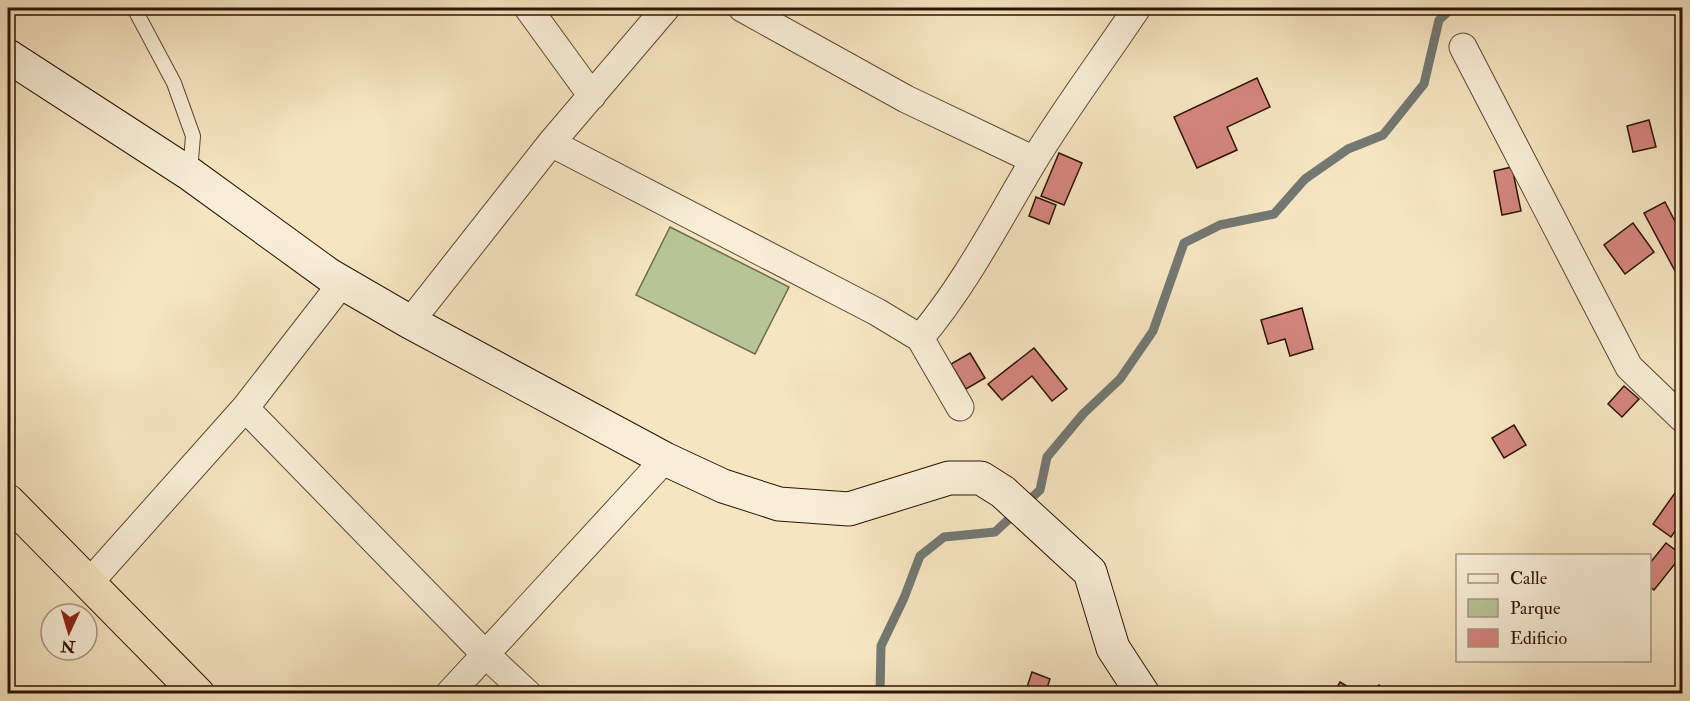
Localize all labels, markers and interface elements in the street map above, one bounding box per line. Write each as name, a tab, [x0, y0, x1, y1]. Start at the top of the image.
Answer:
legend	[1456, 554, 1651, 662]
text: Calle	[1510, 567, 1548, 590]
text: Parque	[1510, 597, 1561, 620]
north arrow	[39, 602, 99, 662]
text: Edificio	[1510, 627, 1567, 650]
text: N	[60, 635, 77, 657]

